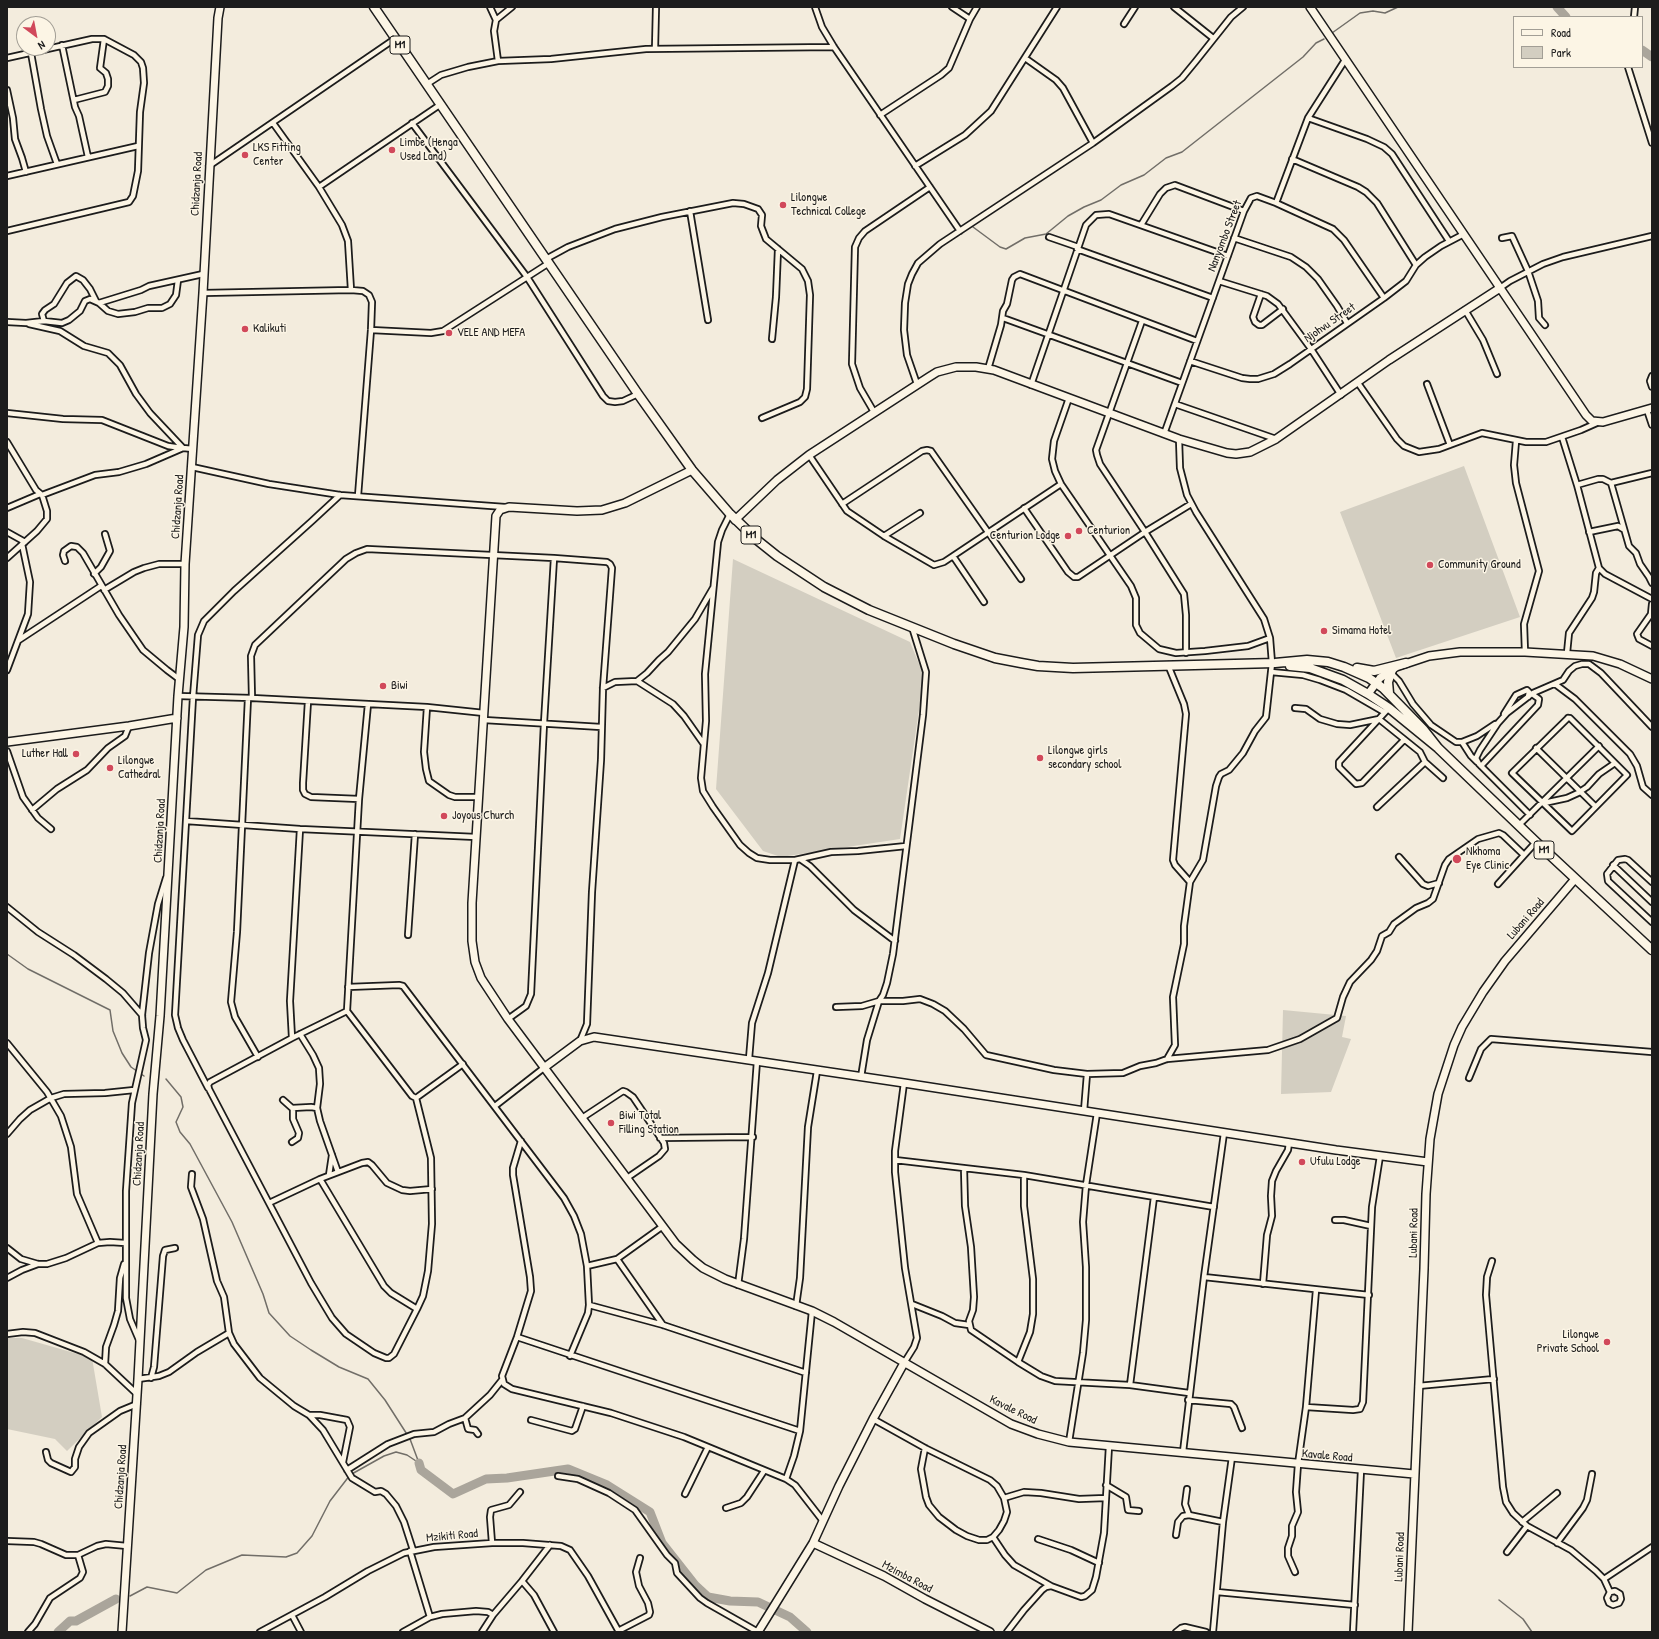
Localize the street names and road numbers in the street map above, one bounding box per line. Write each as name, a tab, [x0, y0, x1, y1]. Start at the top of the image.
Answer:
road number: M1	[390, 36, 410, 54]
street label: Chidzanja Road	[188, 152, 206, 216]
street label: Nanyombo Street	[1205, 198, 1245, 274]
street label: Njohvu Street	[1302, 300, 1358, 346]
street label: Chidzanja Road	[169, 474, 187, 540]
road number: M1	[741, 526, 761, 544]
street label: Chidzanja Road	[151, 799, 169, 863]
road number: M1	[1534, 841, 1554, 859]
street label: Lubani Road	[1504, 896, 1548, 942]
street label: Chidzanja Road	[130, 1122, 148, 1186]
street label: Lubani Road	[1406, 1208, 1422, 1258]
street label: Kavale Road	[987, 1392, 1039, 1428]
street label: Chidzanja Road	[112, 1444, 130, 1510]
street label: Kavale Road	[1301, 1447, 1353, 1465]
street label: Mzikiti Road	[426, 1527, 478, 1545]
street label: Lubani Road	[1392, 1532, 1408, 1582]
street label: Mzimba Road	[879, 1558, 935, 1596]

